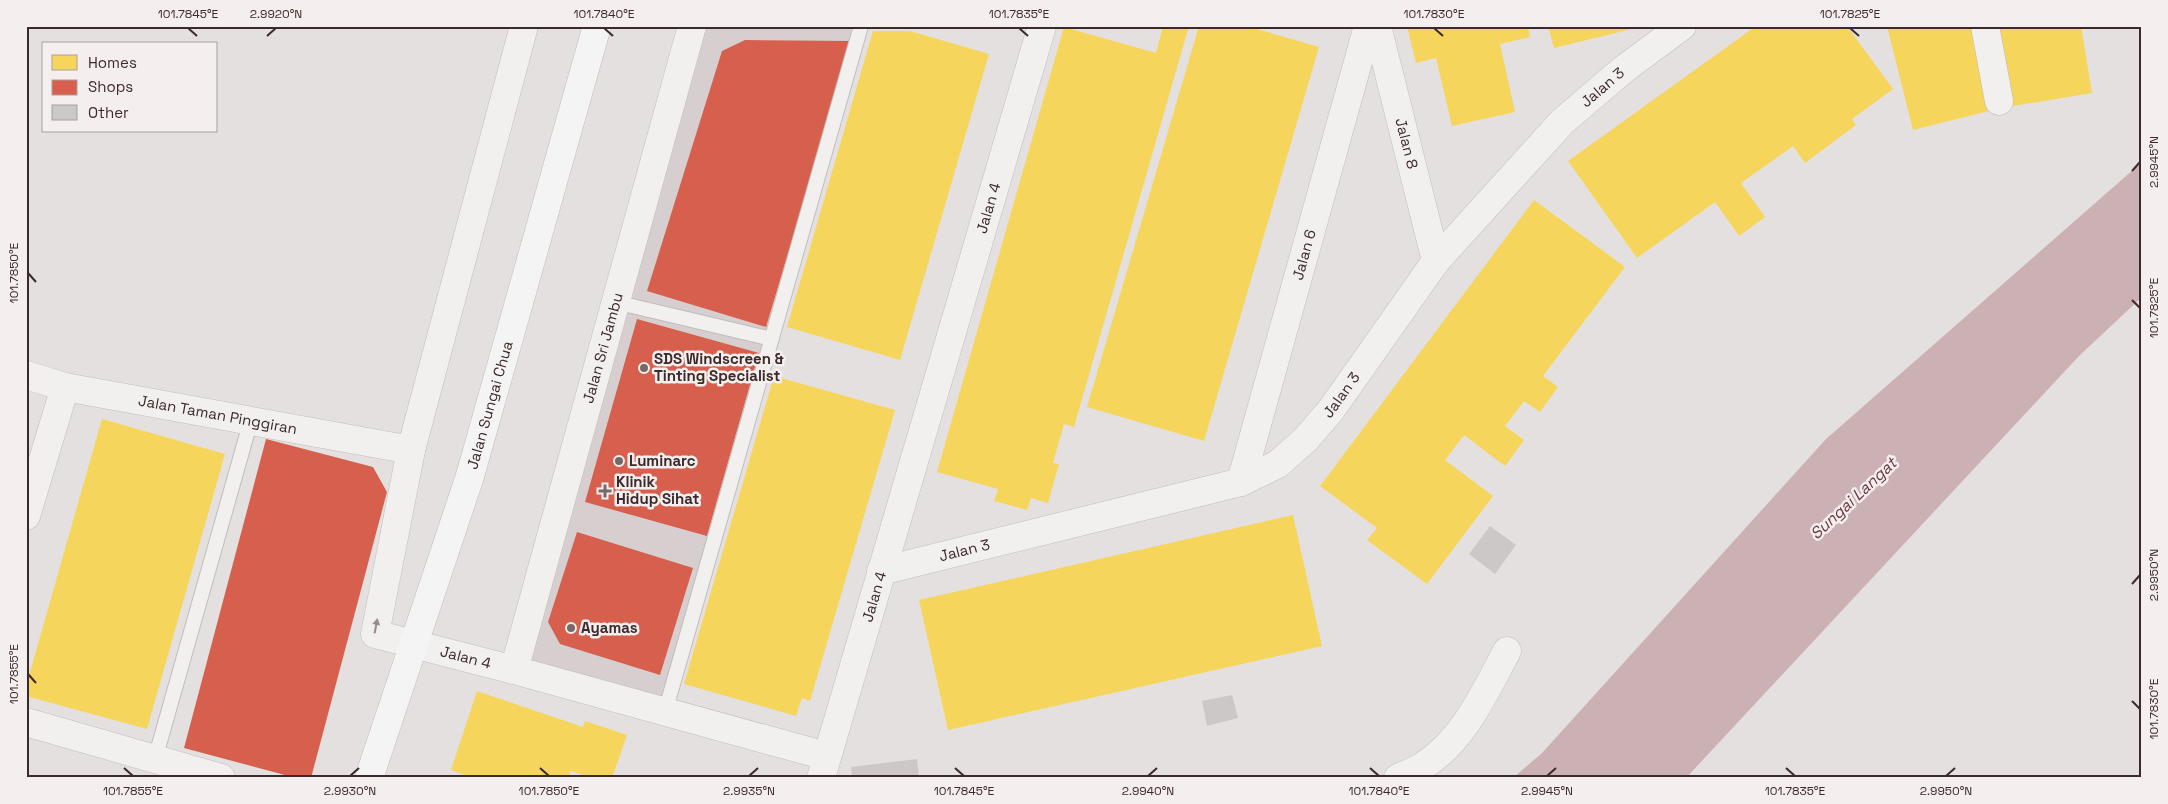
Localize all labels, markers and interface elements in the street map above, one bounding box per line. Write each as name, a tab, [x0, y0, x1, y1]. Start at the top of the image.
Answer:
text: 101.7845°E	[158, 6, 219, 22]
text: 2.9920°N	[250, 6, 302, 22]
text: 101.7840°E	[573, 6, 635, 22]
text: 101.7835°E	[989, 6, 1049, 22]
text: 101.7830°E	[1404, 6, 1465, 22]
text: 101.7825°E	[1820, 6, 1880, 22]
legend	[42, 42, 218, 132]
text: Homes	[88, 53, 137, 72]
street label: Jalan 3	[1576, 63, 1628, 111]
text: Shops	[88, 77, 133, 96]
text: Other	[88, 103, 129, 122]
street label: Jalan 8	[1391, 116, 1422, 171]
text: 2.9945°N	[2146, 136, 2162, 188]
street label: Jalan 4	[972, 180, 1004, 236]
street label: Jalan 6	[1288, 227, 1320, 282]
text: 101.7850°E	[6, 242, 22, 303]
text: 101.7825°E	[2146, 278, 2162, 338]
street label: Jalan Sri Jambu	[578, 291, 627, 405]
street label: Jalan Sungai Chua	[462, 338, 517, 471]
place label: SDS Windscreen & Tinting Specialist	[654, 349, 784, 385]
marker: SDS Windscreen & Tinting Specialist	[638, 362, 650, 374]
street label: Jalan 3	[1318, 368, 1364, 422]
street label: Jalan Taman Pinggiran	[137, 391, 299, 438]
place label: Luminarc	[629, 451, 696, 470]
water label: Sungai Langat	[1806, 452, 1902, 544]
marker: Luminarc	[613, 455, 625, 467]
place label: Klinik Hidup Sihat	[616, 472, 699, 508]
marker: Klinik Hidup Sihat	[598, 484, 612, 498]
street label: Jalan 3	[937, 534, 992, 565]
text: 2.9950°N	[2146, 549, 2162, 601]
street label: Jalan 4	[857, 569, 890, 624]
one-way arrow	[373, 617, 381, 633]
place label: Ayamas	[581, 618, 638, 637]
marker: Ayamas	[565, 622, 577, 634]
street label: Jalan 4	[438, 641, 493, 673]
text: 101.7855°E	[6, 644, 22, 704]
text: 101.7830°E	[2146, 678, 2162, 739]
text: 101.7855°E	[103, 783, 163, 799]
text: 2.9930°N	[324, 783, 376, 799]
text: 101.7850°E	[519, 783, 580, 799]
text: 2.9935°N	[723, 783, 775, 799]
text: 101.7845°E	[934, 783, 995, 799]
text: 2.9940°N	[1122, 783, 1174, 799]
text: 101.7840°E	[1348, 783, 1410, 799]
text: 2.9945°N	[1521, 783, 1573, 799]
text: 101.7835°E	[1765, 783, 1825, 799]
text: 2.9950°N	[1920, 783, 1972, 799]

